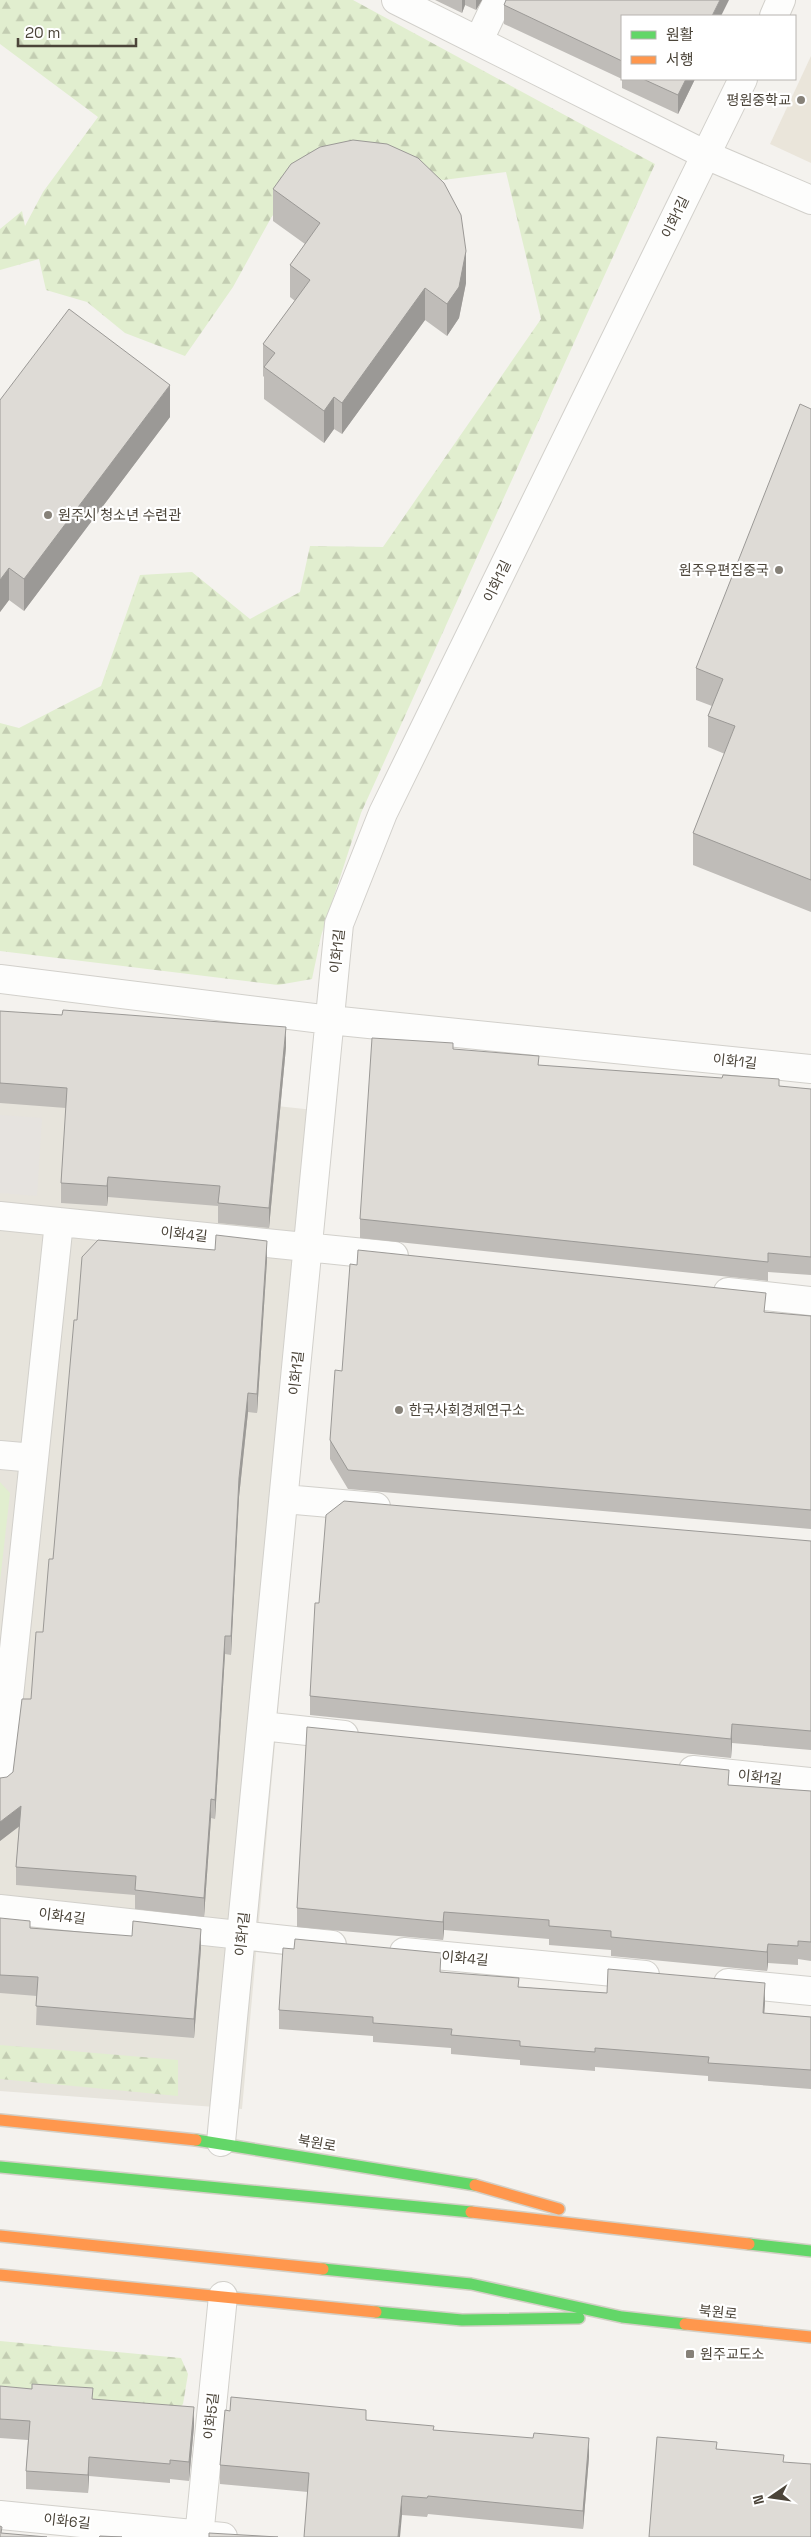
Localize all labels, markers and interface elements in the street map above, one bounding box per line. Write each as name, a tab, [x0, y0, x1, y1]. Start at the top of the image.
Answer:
scale bar	[18, 15, 135, 47]
legend	[621, 15, 796, 80]
text: 20 m	[25, 23, 60, 42]
text: 원활	[666, 25, 694, 44]
text: 서행	[666, 50, 694, 69]
place label: 평원중학교	[727, 91, 791, 109]
marker: 평원중학교	[795, 94, 807, 106]
street label: 이화1길	[657, 193, 693, 241]
place label: 원주시 청소년 수련관	[58, 506, 181, 524]
marker: 원주시 청소년 수련관	[42, 509, 54, 521]
street label: 이화1길	[479, 557, 515, 605]
place label: 원주우편집중국	[679, 561, 769, 579]
marker: 원주우편집중국	[773, 564, 785, 576]
street label: 이화1길	[326, 928, 348, 974]
street label: 이화1길	[712, 1050, 758, 1072]
street label: 이화4길	[159, 1223, 209, 1245]
street label: 이화1길	[285, 1350, 307, 1396]
place label: 한국사회경제연구소	[409, 1401, 525, 1419]
marker: 한국사회경제연구소	[393, 1404, 405, 1416]
street label: 이화1길	[737, 1766, 783, 1788]
street label: 이화4길	[37, 1904, 87, 1928]
street label: 이화1길	[231, 1911, 253, 1957]
street label: 이화4길	[441, 1947, 489, 1969]
street label: 북원로	[296, 2131, 338, 2155]
street label: 북원로	[698, 2301, 738, 2323]
place label: 원주교도소	[700, 2345, 765, 2363]
marker: 원주교도소	[684, 2348, 696, 2360]
street label: 이화5길	[200, 2392, 222, 2440]
north arrow	[746, 2472, 796, 2522]
text: N	[749, 2493, 768, 2507]
street label: 이화6길	[43, 2510, 91, 2532]

